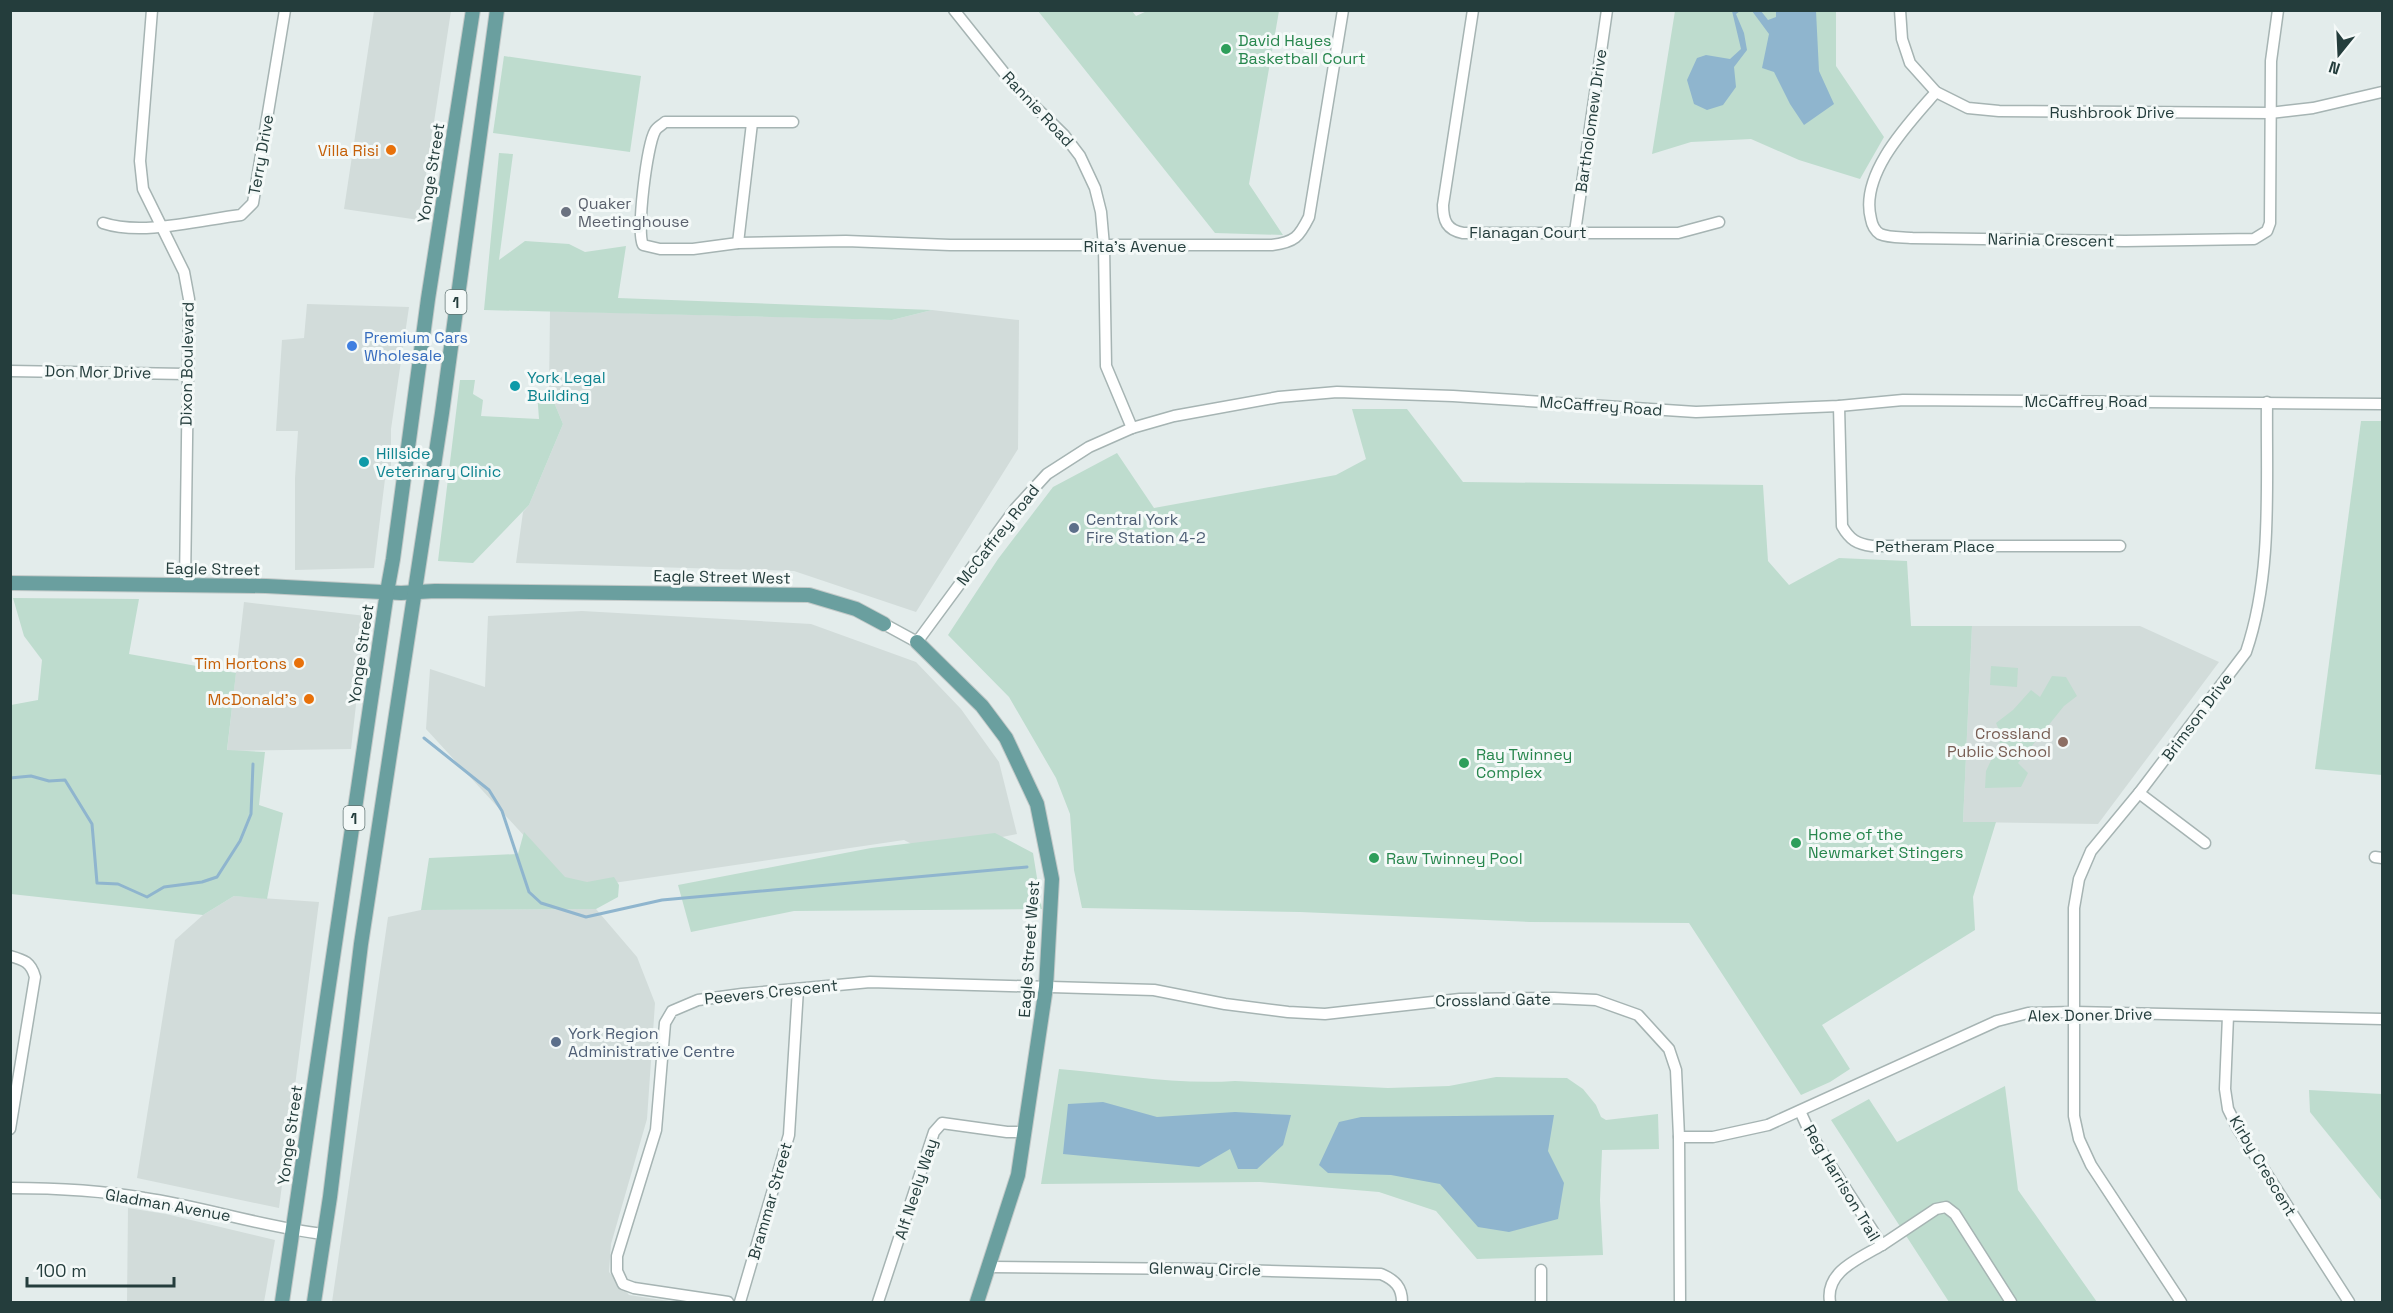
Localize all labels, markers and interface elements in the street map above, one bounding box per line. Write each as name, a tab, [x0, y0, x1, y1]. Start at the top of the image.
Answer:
north arrow	[2309, 24, 2369, 84]
place label: David Hayes Basketball Court	[1238, 30, 1366, 69]
marker: David Hayes Basketball Court	[1219, 42, 1233, 56]
street label: Bartholomew Drive	[1571, 48, 1611, 194]
text: N	[2326, 56, 2343, 79]
street label: Rannie Road	[998, 67, 1078, 151]
street label: Rushbrook Drive	[2049, 102, 2175, 123]
street label: Terry Drive	[244, 113, 278, 197]
street label: Yonge Street	[413, 122, 449, 224]
place label: Villa Risi	[318, 140, 379, 161]
marker: Villa Risi	[384, 143, 398, 157]
place label: Quaker Meetinghouse	[578, 193, 689, 232]
marker: Quaker Meetinghouse	[559, 205, 573, 219]
street label: Flanagan Court	[1469, 222, 1587, 243]
street label: Narinia Crescent	[1987, 228, 2115, 252]
street label: Rita's Avenue	[1084, 236, 1186, 257]
road number: 1	[446, 290, 466, 314]
street label: Dixon Boulevard	[175, 302, 199, 426]
place label: Premium Cars Wholesale	[364, 327, 468, 366]
marker: Premium Cars Wholesale	[345, 339, 359, 353]
street label: Don Mor Drive	[45, 361, 151, 383]
place label: York Legal Building	[527, 367, 606, 406]
marker: York Legal Building	[508, 379, 522, 393]
street label: McCaffrey Road	[1539, 391, 1663, 421]
street label: McCaffrey Road	[2025, 391, 2147, 412]
place label: Hillside Veterinary Clinic	[376, 443, 501, 482]
marker: Hillside Veterinary Clinic	[357, 455, 371, 469]
street label: McCaffrey Road	[952, 480, 1044, 590]
place label: Central York Fire Station 4-2	[1086, 509, 1206, 548]
marker: Central York Fire Station 4-2	[1067, 521, 1081, 535]
street label: Petheram Place	[1875, 536, 1995, 557]
street label: Eagle Street	[165, 558, 261, 580]
street label: Eagle Street West	[653, 565, 791, 589]
street label: Yonge Street	[344, 603, 378, 705]
place label: Tim Hortons	[194, 653, 287, 674]
marker: Tim Hortons	[292, 656, 306, 670]
street label: Brimson Drive	[2157, 669, 2237, 765]
place label: McDonald's	[207, 689, 297, 710]
marker: McDonald's	[302, 692, 316, 706]
place label: Crossland Public School	[1947, 723, 2051, 762]
marker: Crossland Public School	[2056, 735, 2070, 749]
place label: Ray Twinney Complex	[1476, 744, 1572, 783]
marker: Ray Twinney Complex	[1457, 756, 1471, 770]
road number: 1	[344, 806, 364, 830]
place label: Home of the Newmarket Stingers	[1808, 824, 1964, 863]
marker: Home of the Newmarket Stingers	[1789, 836, 1803, 850]
place label: Raw Twinney Pool	[1386, 848, 1523, 869]
marker: Raw Twinney Pool	[1367, 851, 1381, 865]
street label: Eagle Street West	[1014, 880, 1044, 1018]
street label: Peevers Crescent	[703, 975, 839, 1009]
street label: Crossland Gate	[1435, 988, 1551, 1012]
street label: Alex Doner Drive	[2027, 1003, 2153, 1027]
place label: York Region Administrative Centre	[568, 1023, 735, 1062]
marker: York Region Administrative Centre	[549, 1035, 563, 1049]
street label: Yonge Street	[273, 1084, 307, 1186]
street label: Kirby Crescent	[2225, 1112, 2301, 1220]
street label: Reg Harrison Trail	[1799, 1121, 1885, 1245]
street label: Alf Neely Way	[890, 1136, 942, 1242]
street label: Brammar Street	[743, 1140, 797, 1262]
street label: Gladman Avenue	[104, 1184, 232, 1226]
scale bar	[27, 1250, 174, 1288]
street label: Glenway Circle	[1149, 1258, 1261, 1280]
text: 100 m	[36, 1259, 87, 1282]

